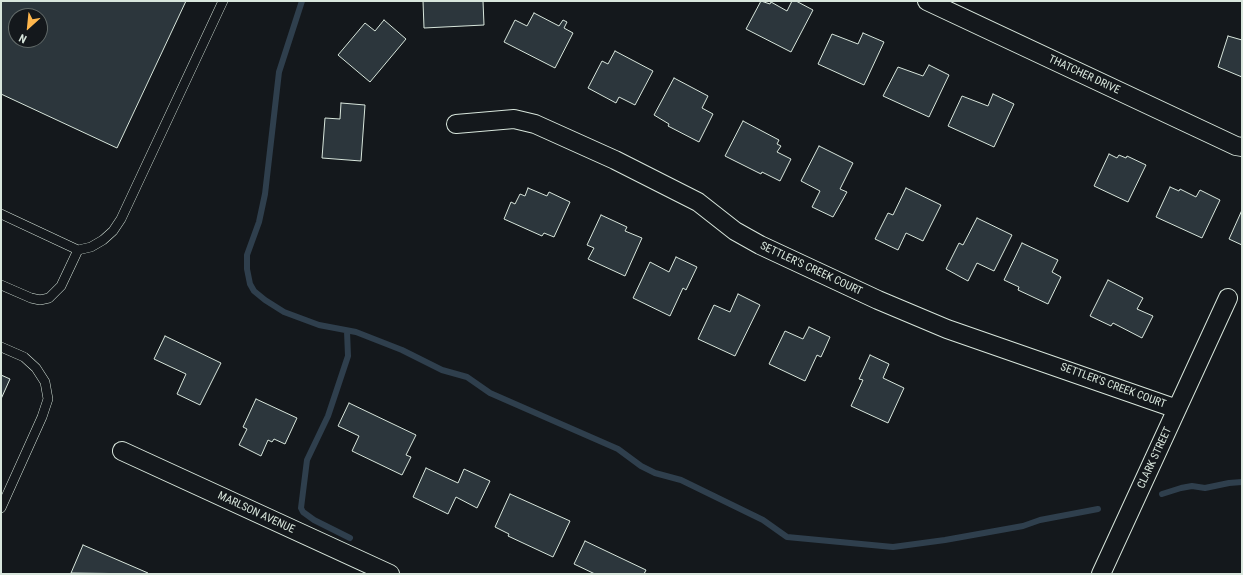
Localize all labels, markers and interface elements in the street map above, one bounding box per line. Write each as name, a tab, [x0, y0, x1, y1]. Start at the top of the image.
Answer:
north arrow	[8, 8, 48, 48]
text: N	[17, 31, 29, 46]
street label: THATCHER DRIVE	[1046, 53, 1122, 97]
street label: SETTLER'S CREEK COURT	[758, 240, 864, 298]
street label: SETTLER'S CREEK COURT	[1058, 361, 1168, 411]
street label: CLARK STREET	[1135, 425, 1175, 491]
street label: MARLSON AVENUE	[215, 489, 297, 537]

